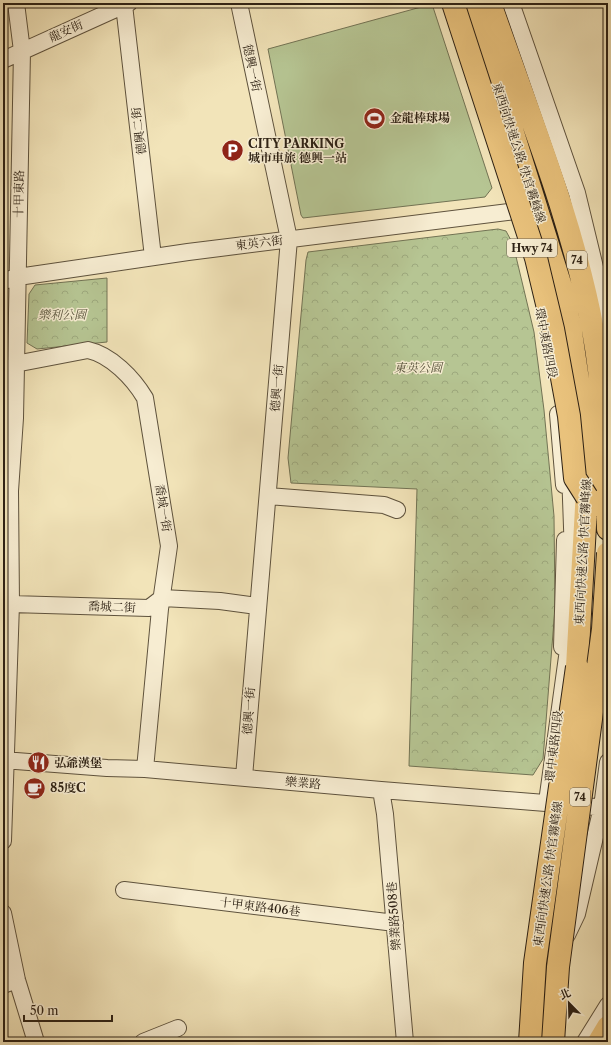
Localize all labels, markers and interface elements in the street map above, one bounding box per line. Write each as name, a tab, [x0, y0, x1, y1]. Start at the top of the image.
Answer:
street label: 龍安街	[46, 16, 86, 45]
street label: 德興一街	[240, 43, 265, 94]
street label: 東西向快速公路 快官霧峰線	[490, 81, 549, 225]
street label: 德興二街	[128, 105, 149, 156]
sports icon: 金龍棒球場	[362, 105, 388, 131]
place label: 金龍棒球場	[390, 110, 450, 125]
place label: CITY PARKING 城市車旅 德興一站	[248, 136, 347, 165]
parking icon: CITY PARKING 城市車旅 德興一站	[220, 138, 246, 164]
street label: 十甲東路	[11, 170, 26, 218]
street label: 東英六街	[234, 232, 285, 253]
road number: Hwy 74	[507, 239, 557, 257]
road number: 74	[567, 251, 587, 269]
street label: 環中東路四段	[532, 306, 561, 380]
park label: 樂利公園	[38, 307, 88, 322]
park label: 東英公園	[394, 360, 444, 375]
street label: 德興一街	[267, 362, 286, 413]
street label: 東西向快速公路 快官霧峰線	[571, 478, 594, 626]
street label: 喬城一街	[152, 483, 175, 534]
street label: 喬城二街	[88, 598, 137, 615]
street label: 德興一街	[239, 686, 258, 735]
street label: 環中東路四段	[542, 709, 565, 783]
restaurant icon: 弘爺漢堡	[26, 750, 52, 776]
place label: 弘爺漢堡	[54, 755, 102, 770]
street label: 樂業路	[284, 773, 322, 792]
cafe icon: 85度C	[22, 775, 48, 801]
place label: 85度C	[50, 780, 86, 795]
road number: 74	[570, 788, 590, 806]
street label: 東西向快速公路 快官霧峰線	[530, 800, 565, 948]
street label: 樂業路508巷	[384, 881, 403, 951]
street label: 十甲東路406巷	[219, 894, 301, 919]
north arrow	[549, 983, 589, 1023]
text: 北	[557, 985, 573, 1002]
scale bar	[24, 997, 112, 1023]
text: 50 m	[30, 1003, 59, 1018]

